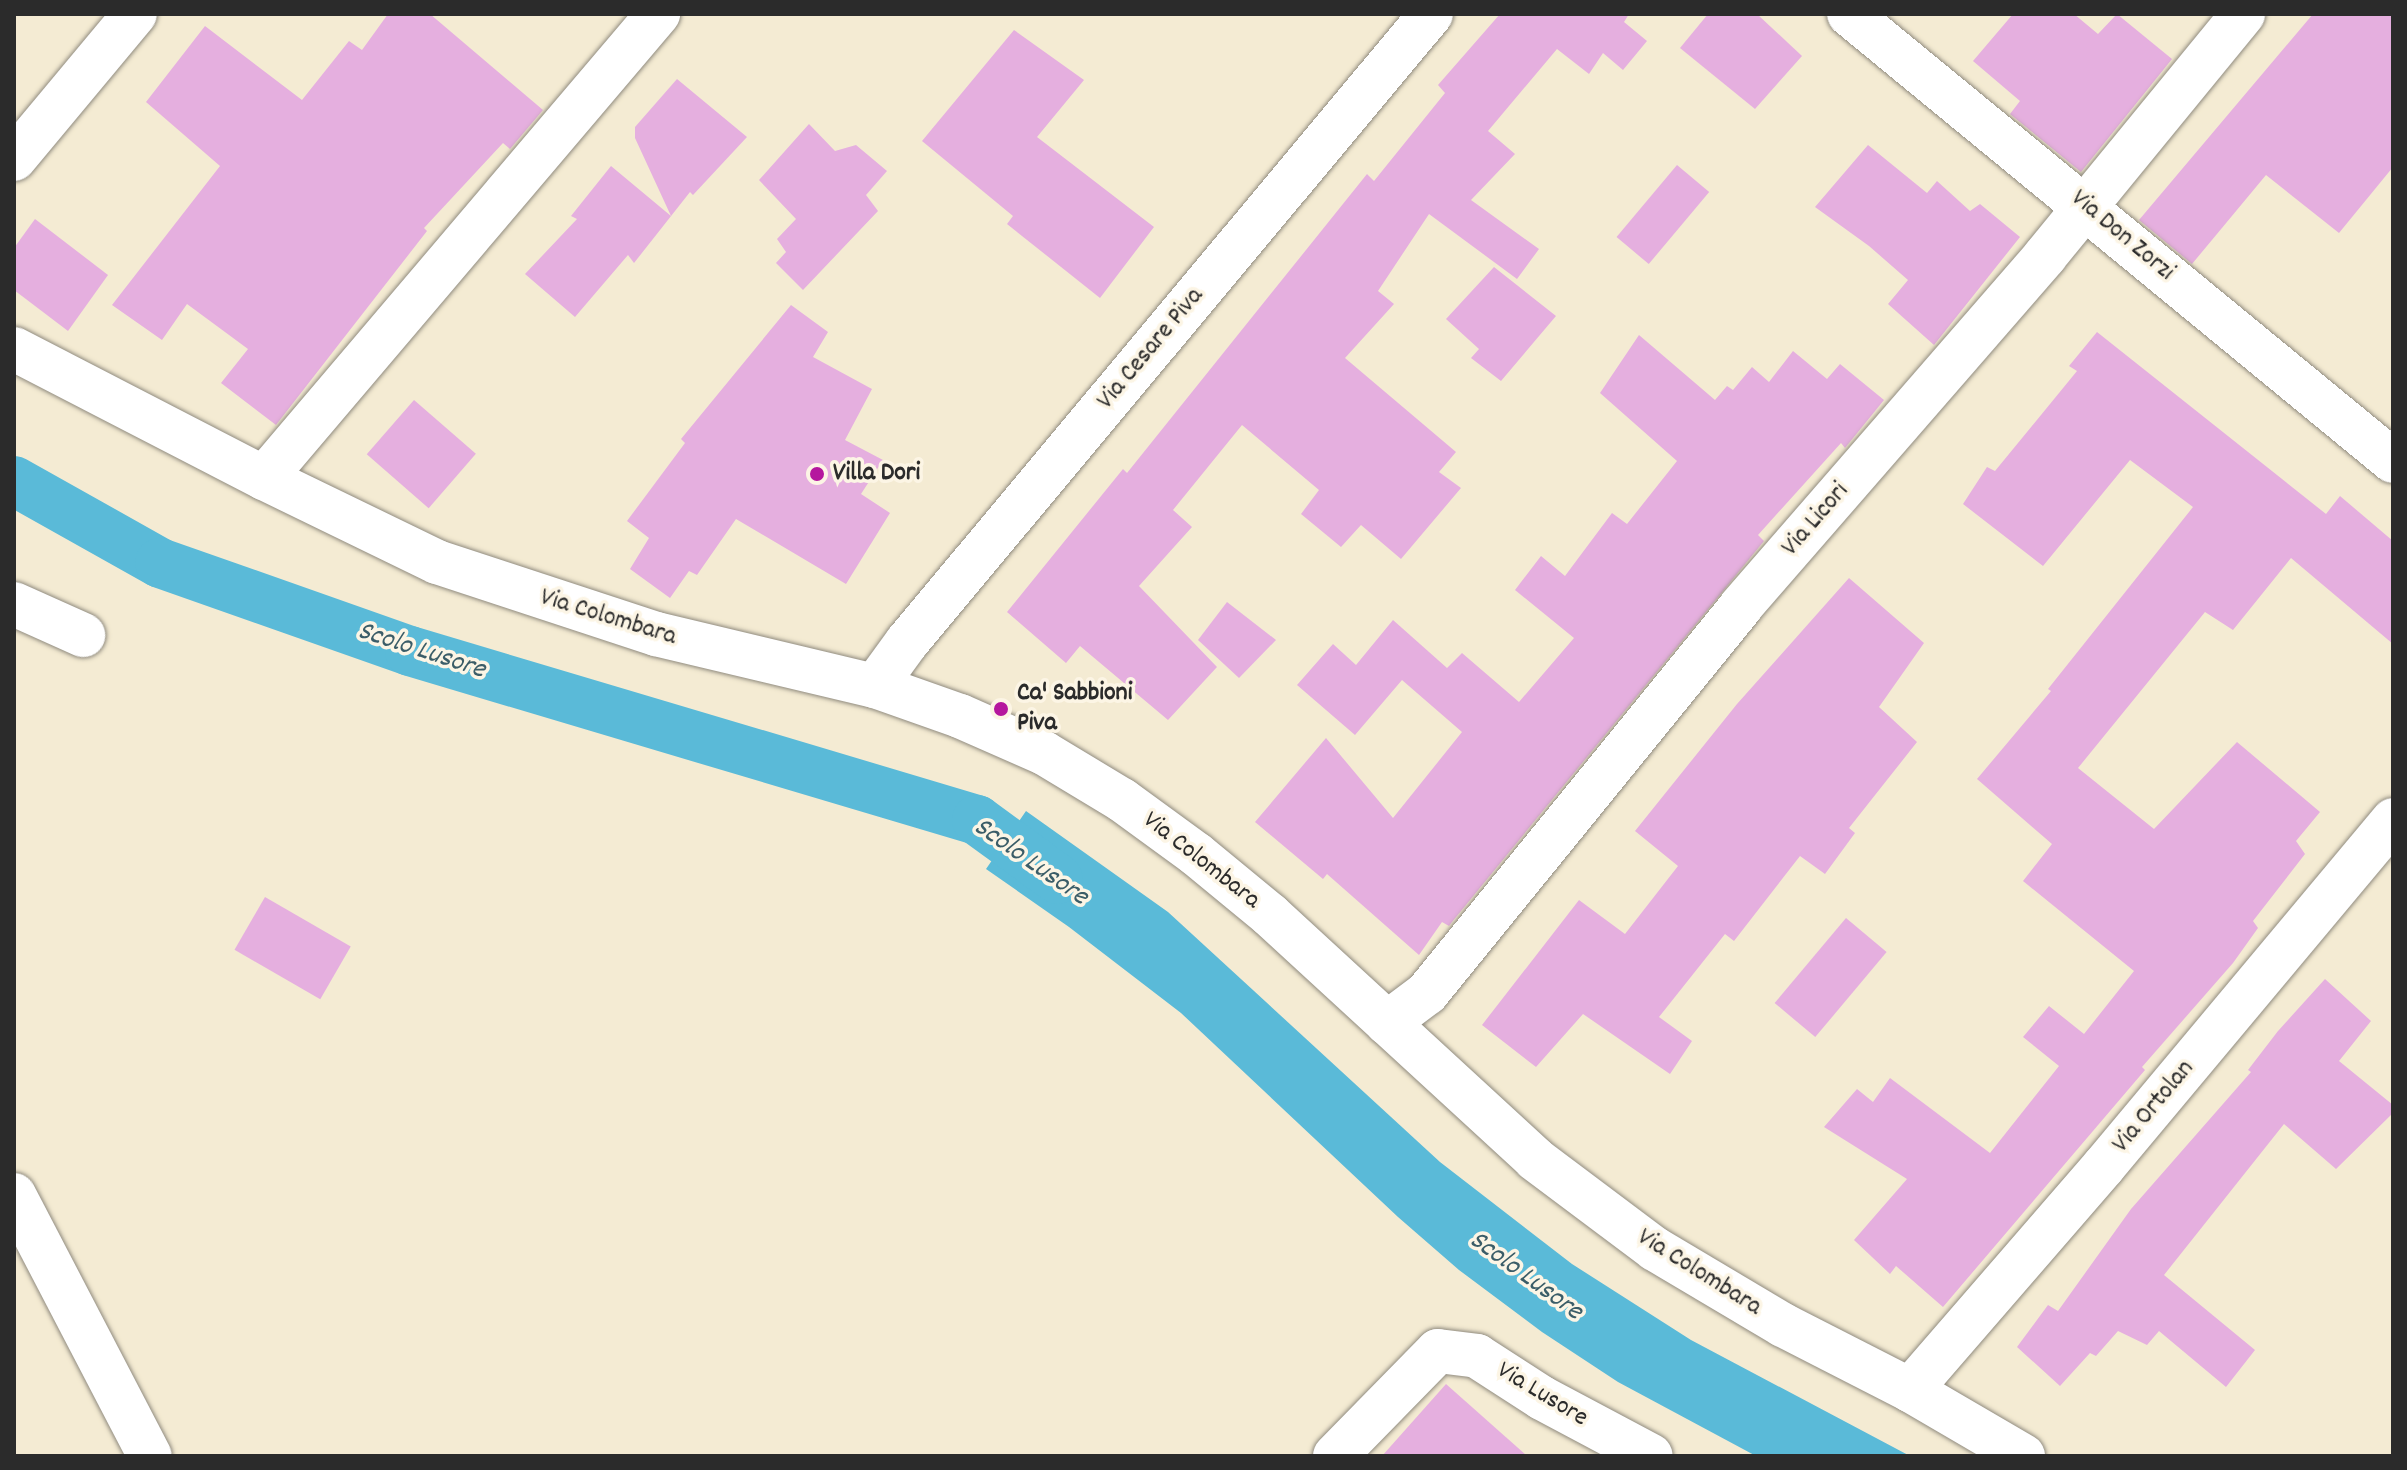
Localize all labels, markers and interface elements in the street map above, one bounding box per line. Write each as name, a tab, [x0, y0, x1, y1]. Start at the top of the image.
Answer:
street label: Via Don Zorzi	[2064, 184, 2180, 288]
street label: Via Cesare Piva	[1091, 282, 1211, 416]
place label: Villa Dori	[833, 458, 920, 490]
marker: Villa Dori	[808, 465, 826, 483]
street label: Via Licori	[1776, 477, 1856, 563]
street label: Via Colombara	[536, 583, 680, 653]
water label: Scolo Lusore	[353, 616, 489, 688]
place label: Ca' Sabbioni Piva	[1017, 678, 1132, 740]
marker: Ca' Sabbioni Piva	[992, 700, 1010, 718]
street label: Via Colombara	[1136, 805, 1266, 917]
water label: Scolo Lusore	[966, 811, 1094, 915]
street label: Via Ortolan	[2106, 1054, 2202, 1160]
street label: Via Colombara	[1631, 1222, 1767, 1324]
water label: Scolo Lusore	[1462, 1225, 1588, 1329]
street label: Via Lusore	[1491, 1356, 1593, 1434]

